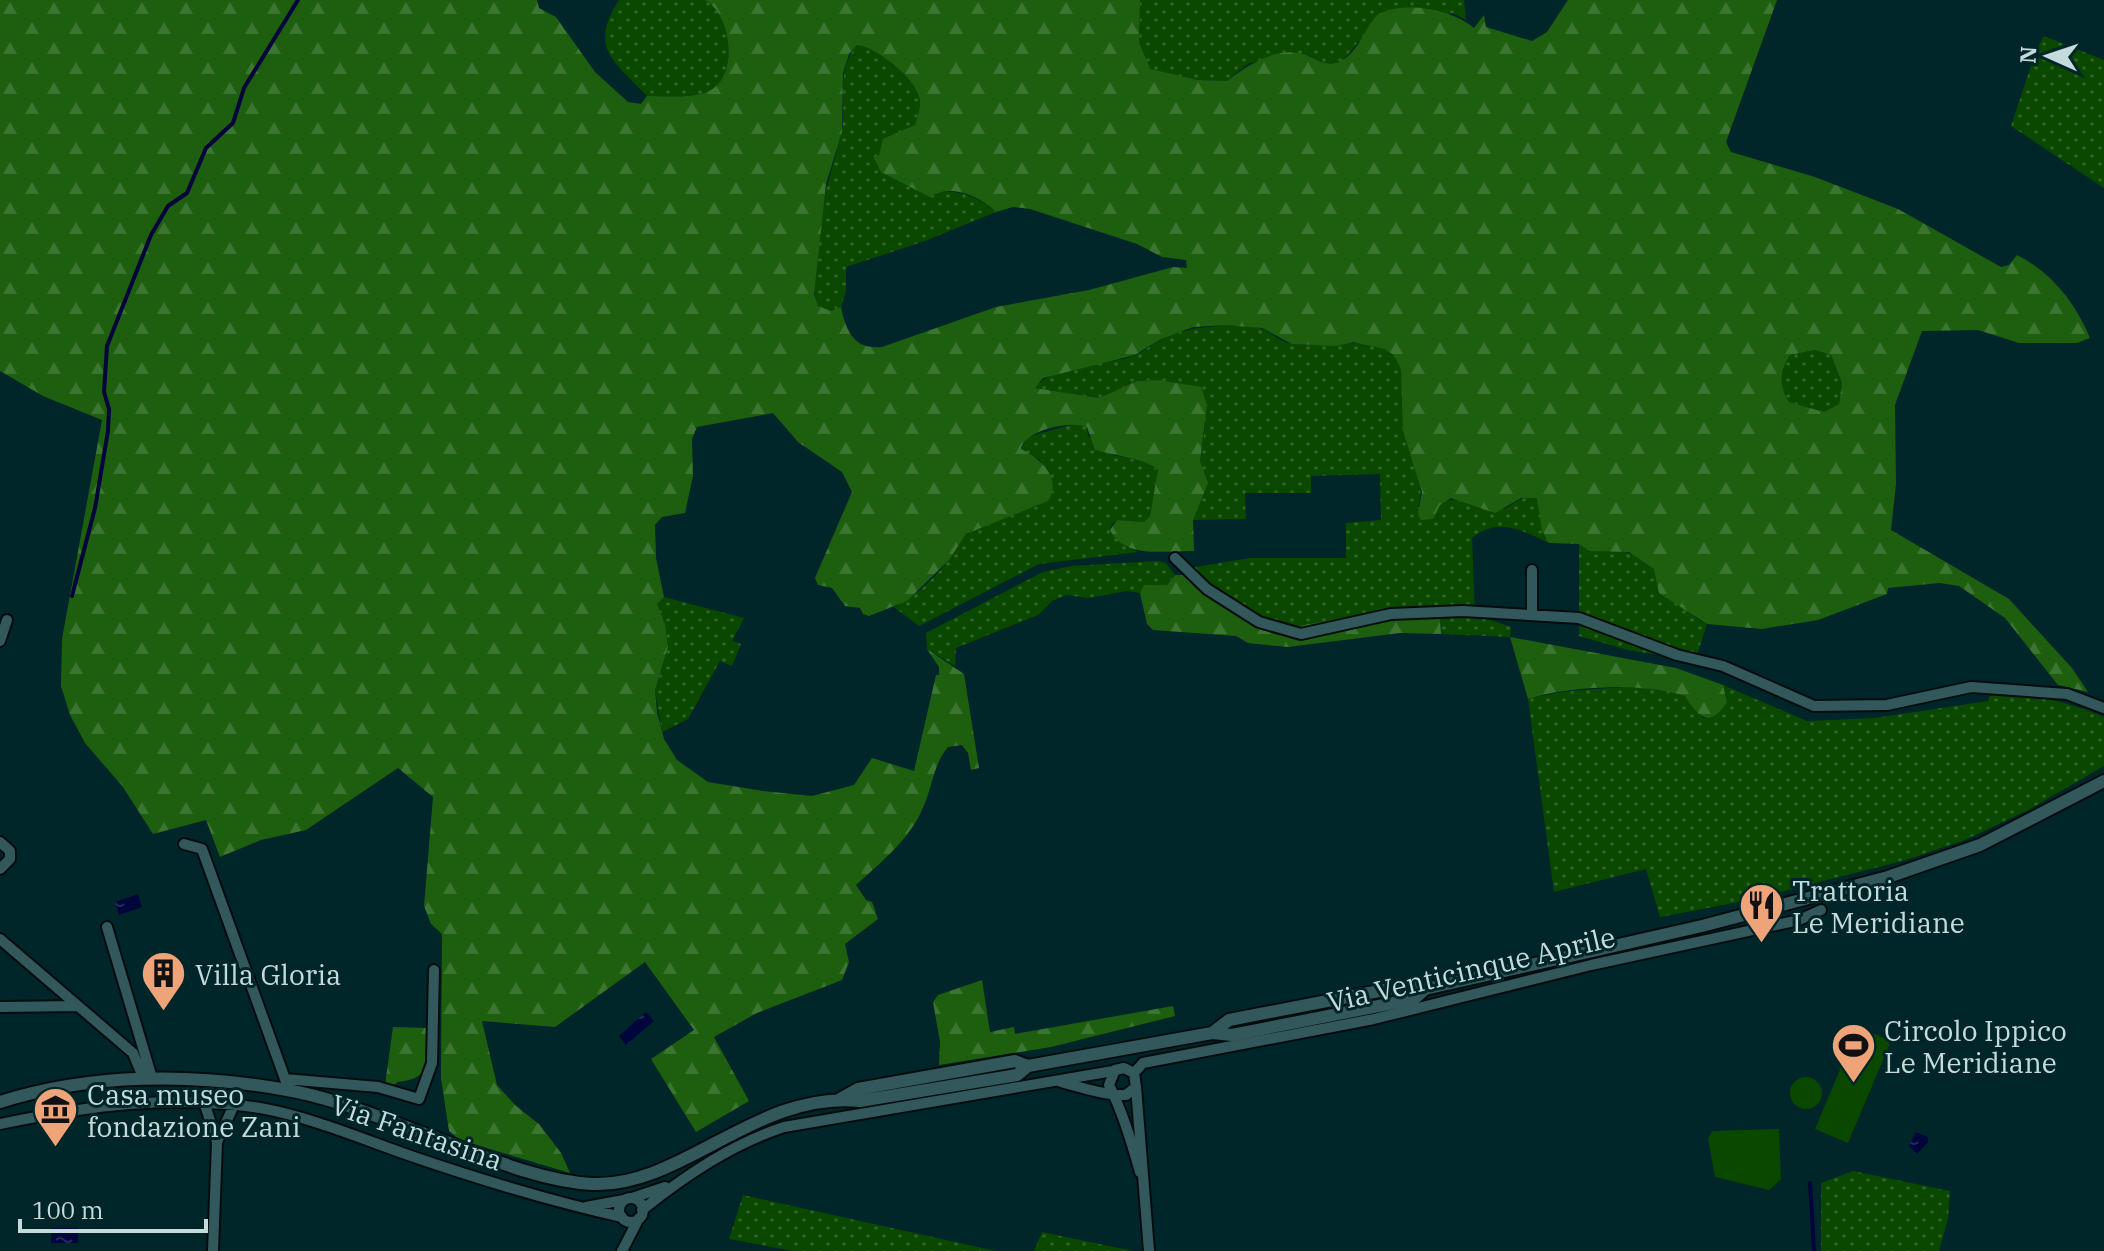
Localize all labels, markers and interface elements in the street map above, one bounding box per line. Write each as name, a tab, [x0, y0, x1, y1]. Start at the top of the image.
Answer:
north arrow	[2008, 16, 2088, 96]
text: N	[2013, 45, 2042, 64]
place label: Trattoria Le Meridiane	[1792, 872, 1965, 941]
restaurant icon: Trattoria Le Meridiane	[1737, 882, 1785, 945]
street label: Via Venticinque Aprile	[1323, 918, 1619, 1020]
building icon: Villa Gloria	[140, 950, 188, 1013]
place label: Villa Gloria	[195, 956, 341, 993]
place label: Circolo Ippico Le Meridiane	[1884, 1012, 2067, 1081]
sports icon: Circolo Ippico Le Meridiane	[1829, 1022, 1877, 1085]
place label: Casa museo fondazione Zani	[87, 1076, 300, 1145]
street label: Via Fantasina	[326, 1085, 508, 1179]
museum icon: Casa museo fondazione Zani	[32, 1086, 80, 1149]
scale bar	[20, 1183, 206, 1233]
text: 100 m	[32, 1194, 104, 1226]

